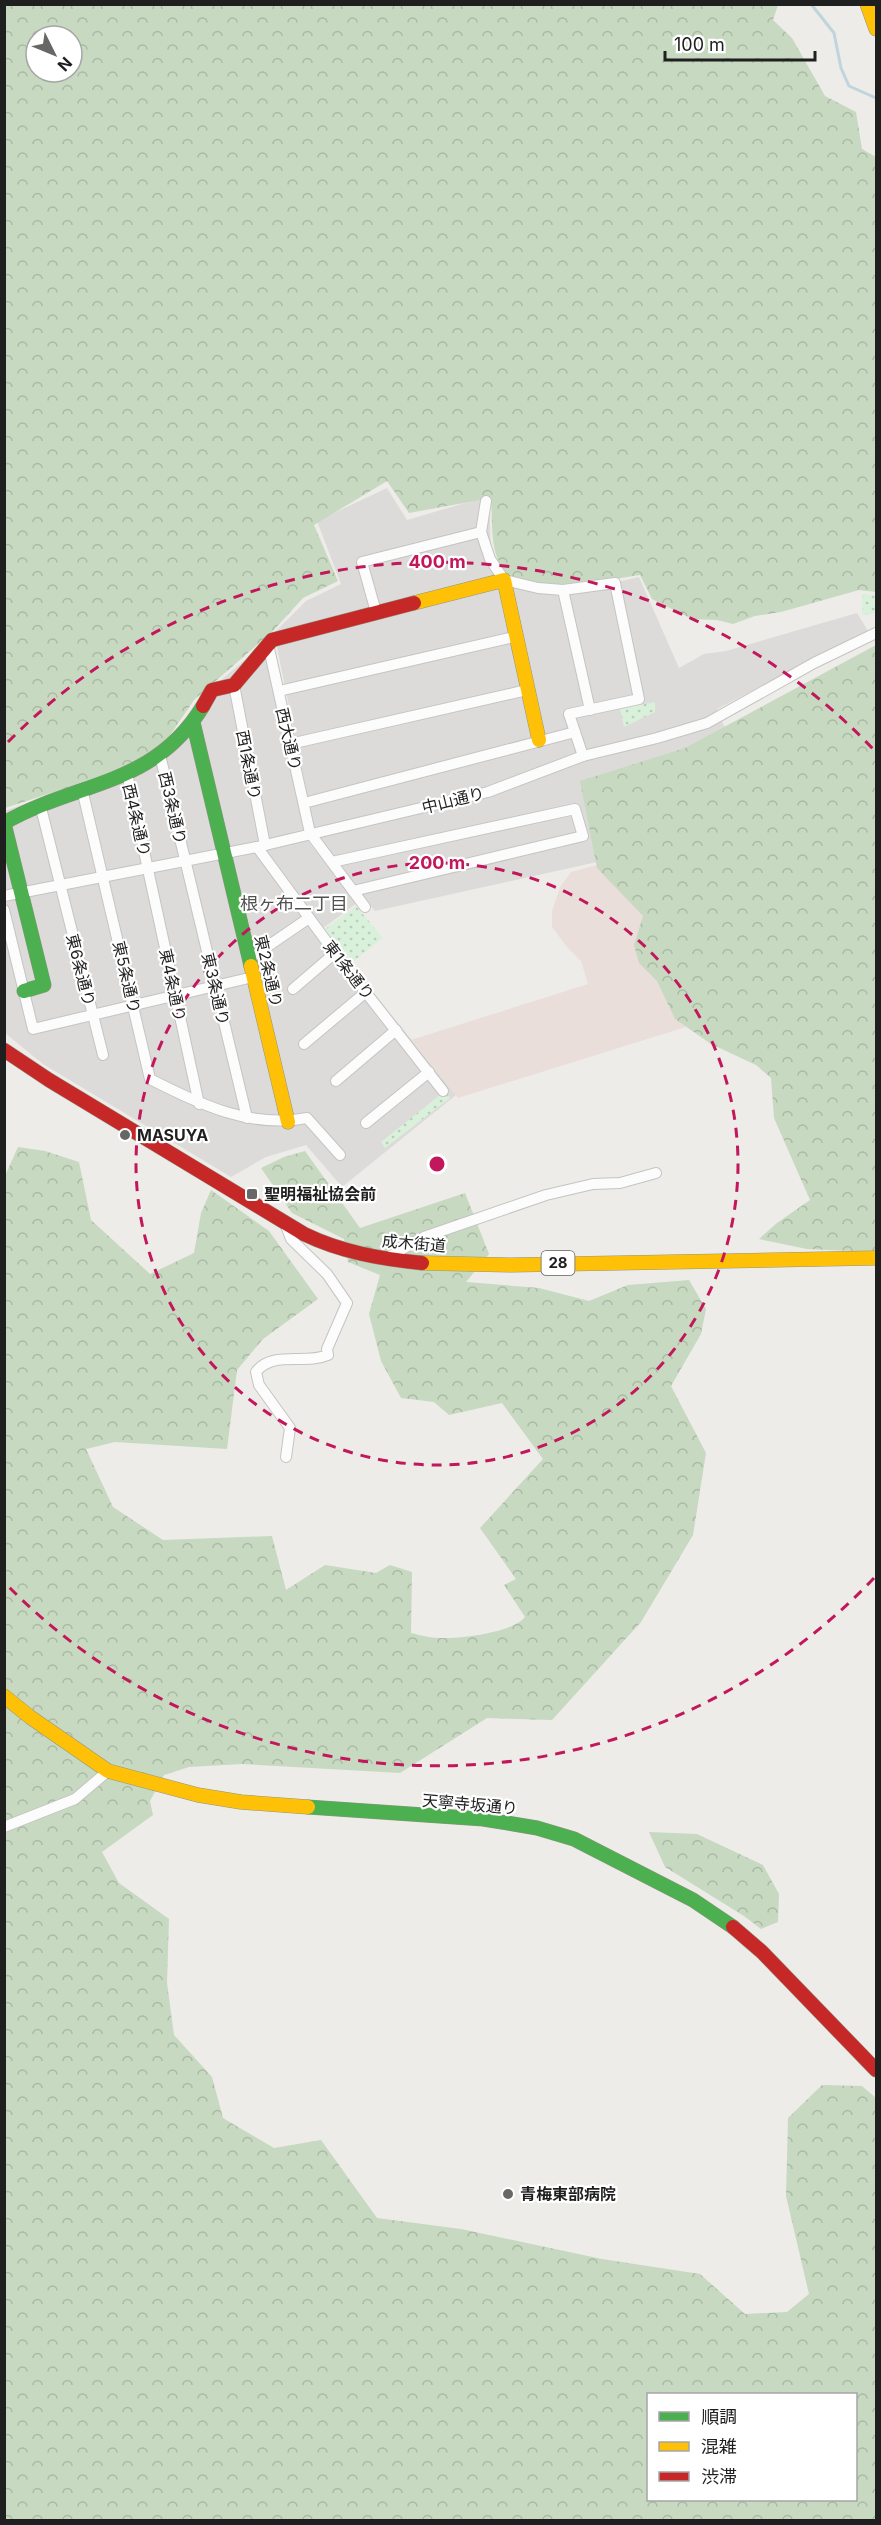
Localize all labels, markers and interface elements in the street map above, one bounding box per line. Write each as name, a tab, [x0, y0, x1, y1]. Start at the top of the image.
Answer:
north arrow	[24, 24, 84, 84]
scale bar	[665, 24, 815, 62]
text: 100 m	[674, 34, 725, 55]
text: N	[53, 53, 76, 76]
text: 400 m	[408, 551, 466, 572]
street label: 西大通り	[272, 706, 306, 772]
street label: 西1条通り	[232, 728, 266, 802]
street label: 西3条通り	[155, 770, 191, 846]
street label: 西4条通り	[119, 782, 155, 858]
street label: 中山通り	[420, 783, 486, 817]
text: 200 m	[409, 852, 465, 873]
district label: 根ヶ布二丁目	[240, 893, 348, 914]
street label: 東6条通り	[62, 932, 100, 1008]
street label: 東2条通り	[251, 933, 287, 1009]
street label: 東1条通り	[319, 936, 379, 1004]
street label: 東5条通り	[109, 939, 145, 1015]
street label: 東4条通り	[155, 947, 191, 1023]
street label: 東3条通り	[198, 951, 234, 1027]
place label: MASUYA	[137, 1125, 208, 1145]
marker: MASUYA	[118, 1128, 132, 1142]
centre of rings	[427, 1154, 447, 1174]
place label: 聖明福祉協会前	[264, 1184, 376, 1204]
marker: 聖明福祉協会前	[245, 1187, 259, 1201]
street label: 成木街道	[381, 1230, 447, 1256]
road number: 28	[542, 1251, 574, 1275]
street label: 天寧寺坂通り	[421, 1790, 519, 1818]
place label: 青梅東部病院	[520, 2184, 616, 2204]
marker: 青梅東部病院	[501, 2187, 515, 2201]
legend	[647, 2393, 857, 2501]
text: 順調	[701, 2406, 737, 2427]
text: 混雑	[701, 2436, 737, 2457]
text: 渋滞	[701, 2466, 737, 2487]

